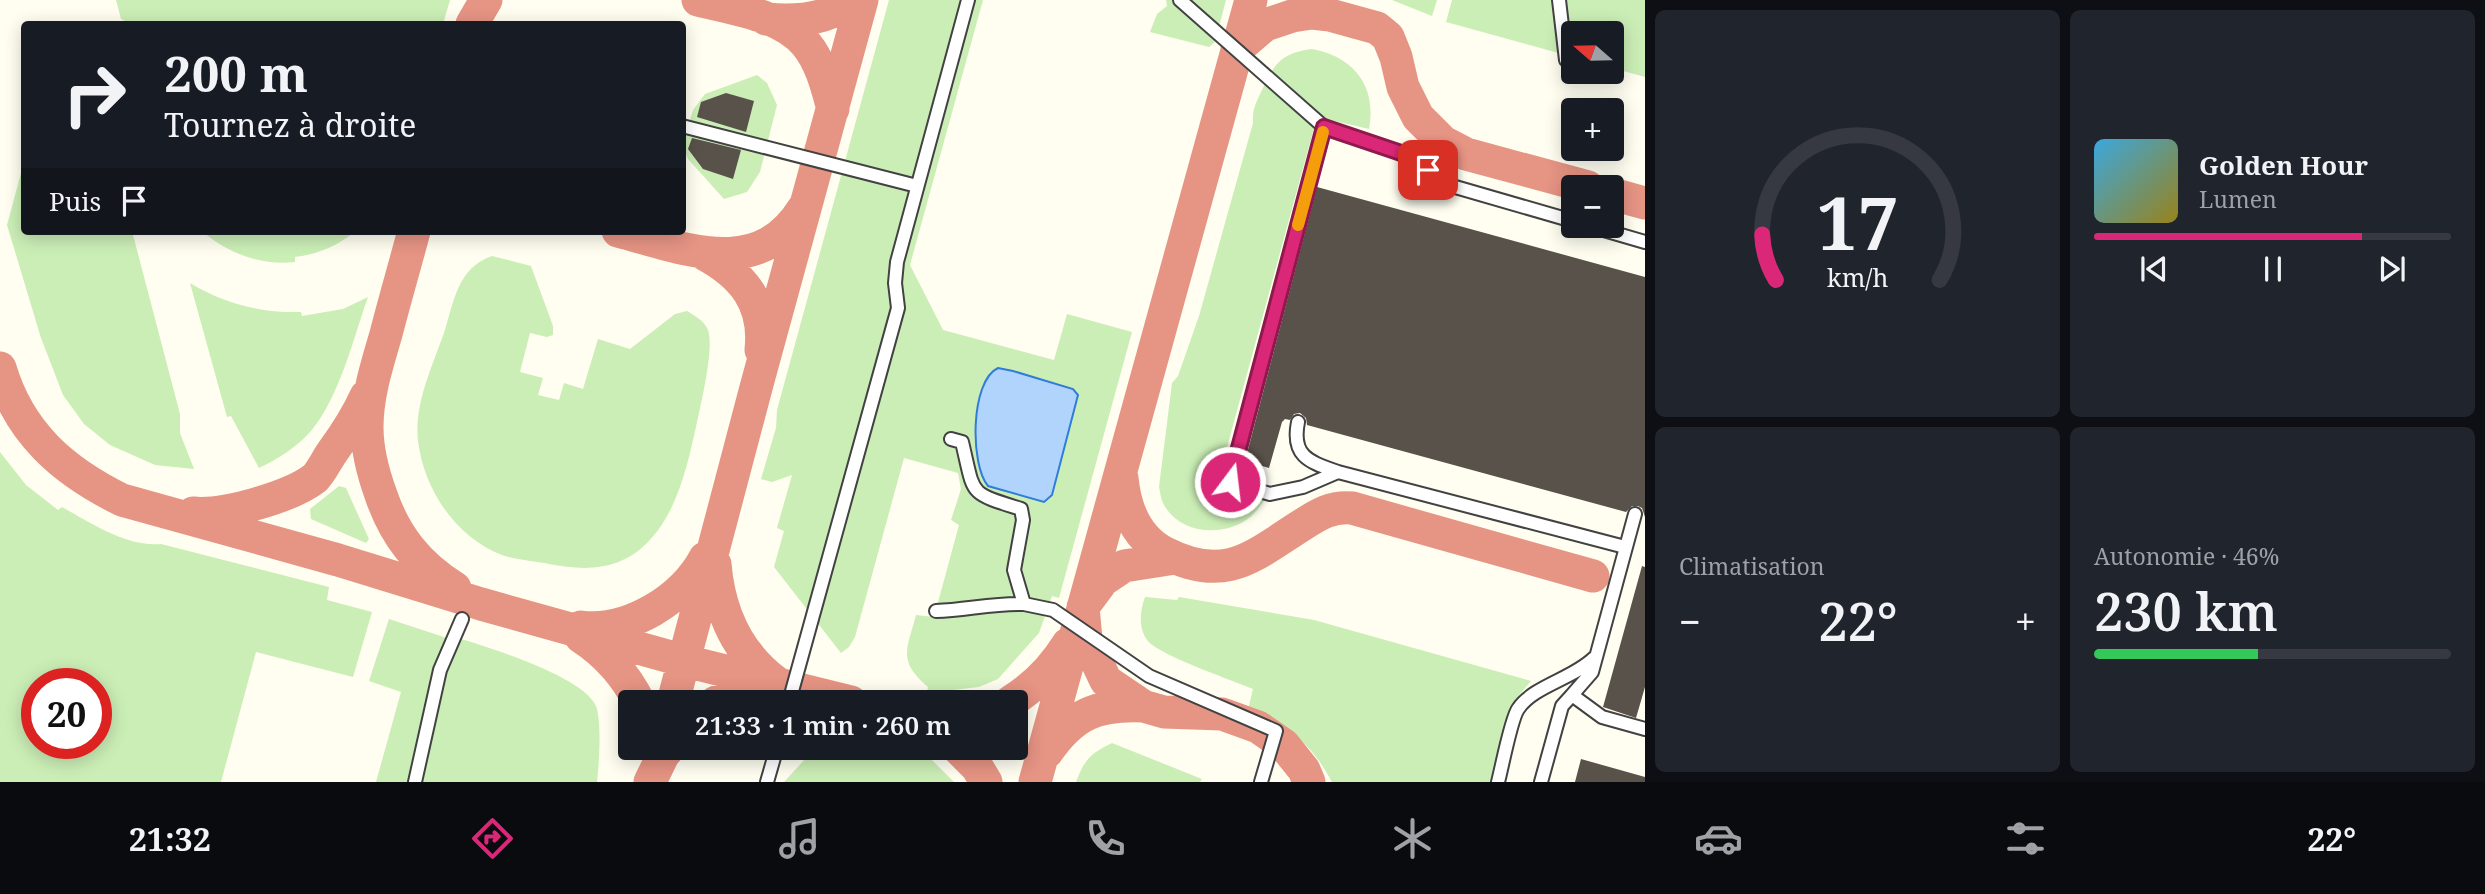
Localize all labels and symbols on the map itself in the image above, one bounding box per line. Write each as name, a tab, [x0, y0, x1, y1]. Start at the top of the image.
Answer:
north arrow	[1561, 21, 1624, 84]
pin	[1398, 140, 1458, 200]
position arrow	[1193, 445, 1267, 519]
speed limit sign: 20	[21, 668, 112, 759]

